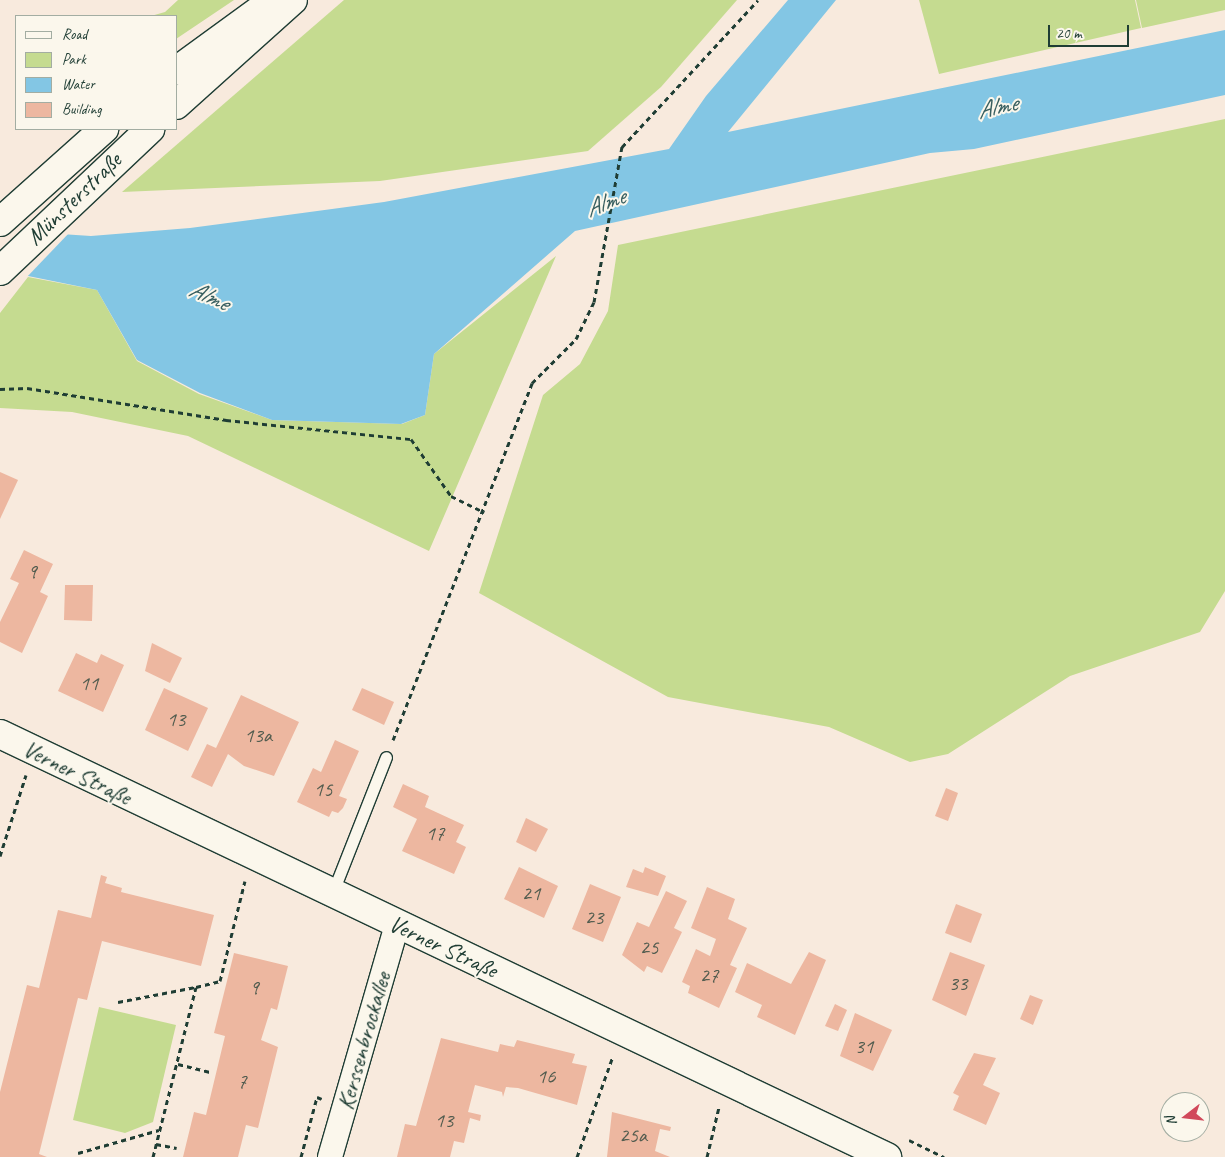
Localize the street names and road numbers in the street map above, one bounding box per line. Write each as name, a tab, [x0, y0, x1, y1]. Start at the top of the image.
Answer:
street label: Münsterstraße	[20, 147, 128, 251]
street label: Verner Straße	[18, 734, 136, 812]
street label: Verner Straße	[384, 909, 502, 985]
street label: Kerssenbrockallee	[331, 969, 397, 1113]

